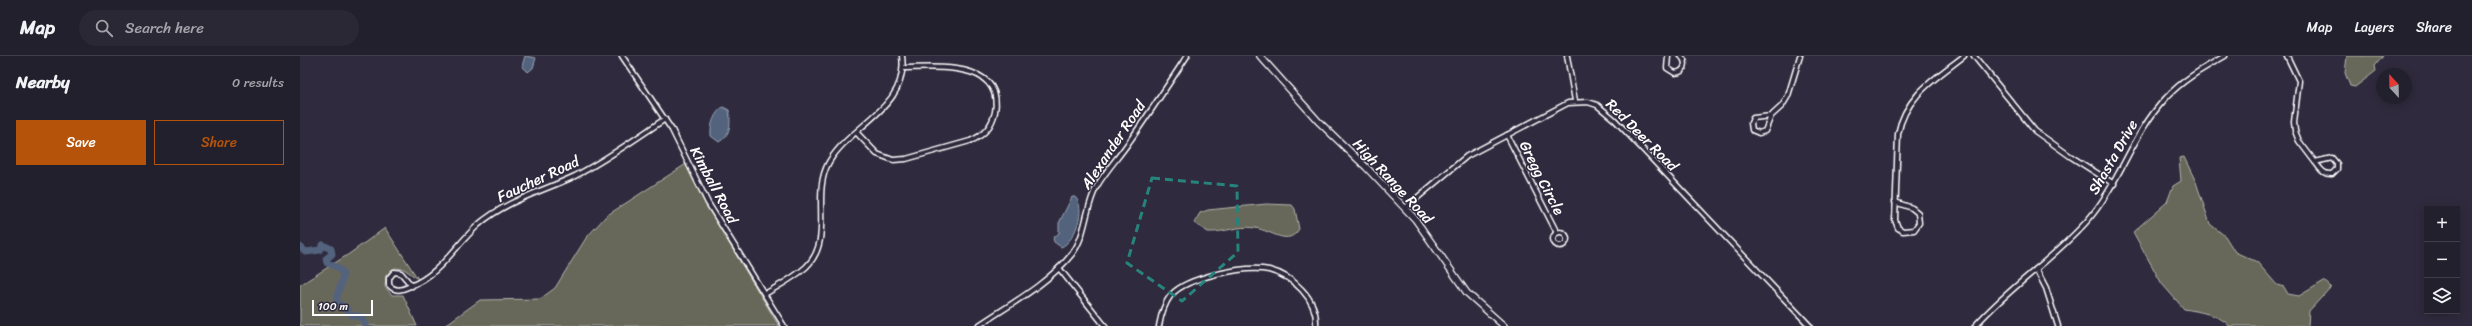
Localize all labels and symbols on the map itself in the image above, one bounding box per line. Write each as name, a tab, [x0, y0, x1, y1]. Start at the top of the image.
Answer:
north arrow	[2376, 68, 2412, 104]
street label: Red Deer Road	[1599, 92, 1685, 178]
street label: Alexander Road	[1073, 94, 1153, 196]
street label: Shasta Drive	[2081, 114, 2145, 200]
street label: High Range Road	[1346, 132, 1441, 231]
street label: Gregg Circle	[1512, 136, 1572, 220]
street label: Kimball Road	[683, 141, 746, 229]
street label: Faucher Road	[492, 148, 585, 209]
scale bar	[312, 298, 373, 317]

